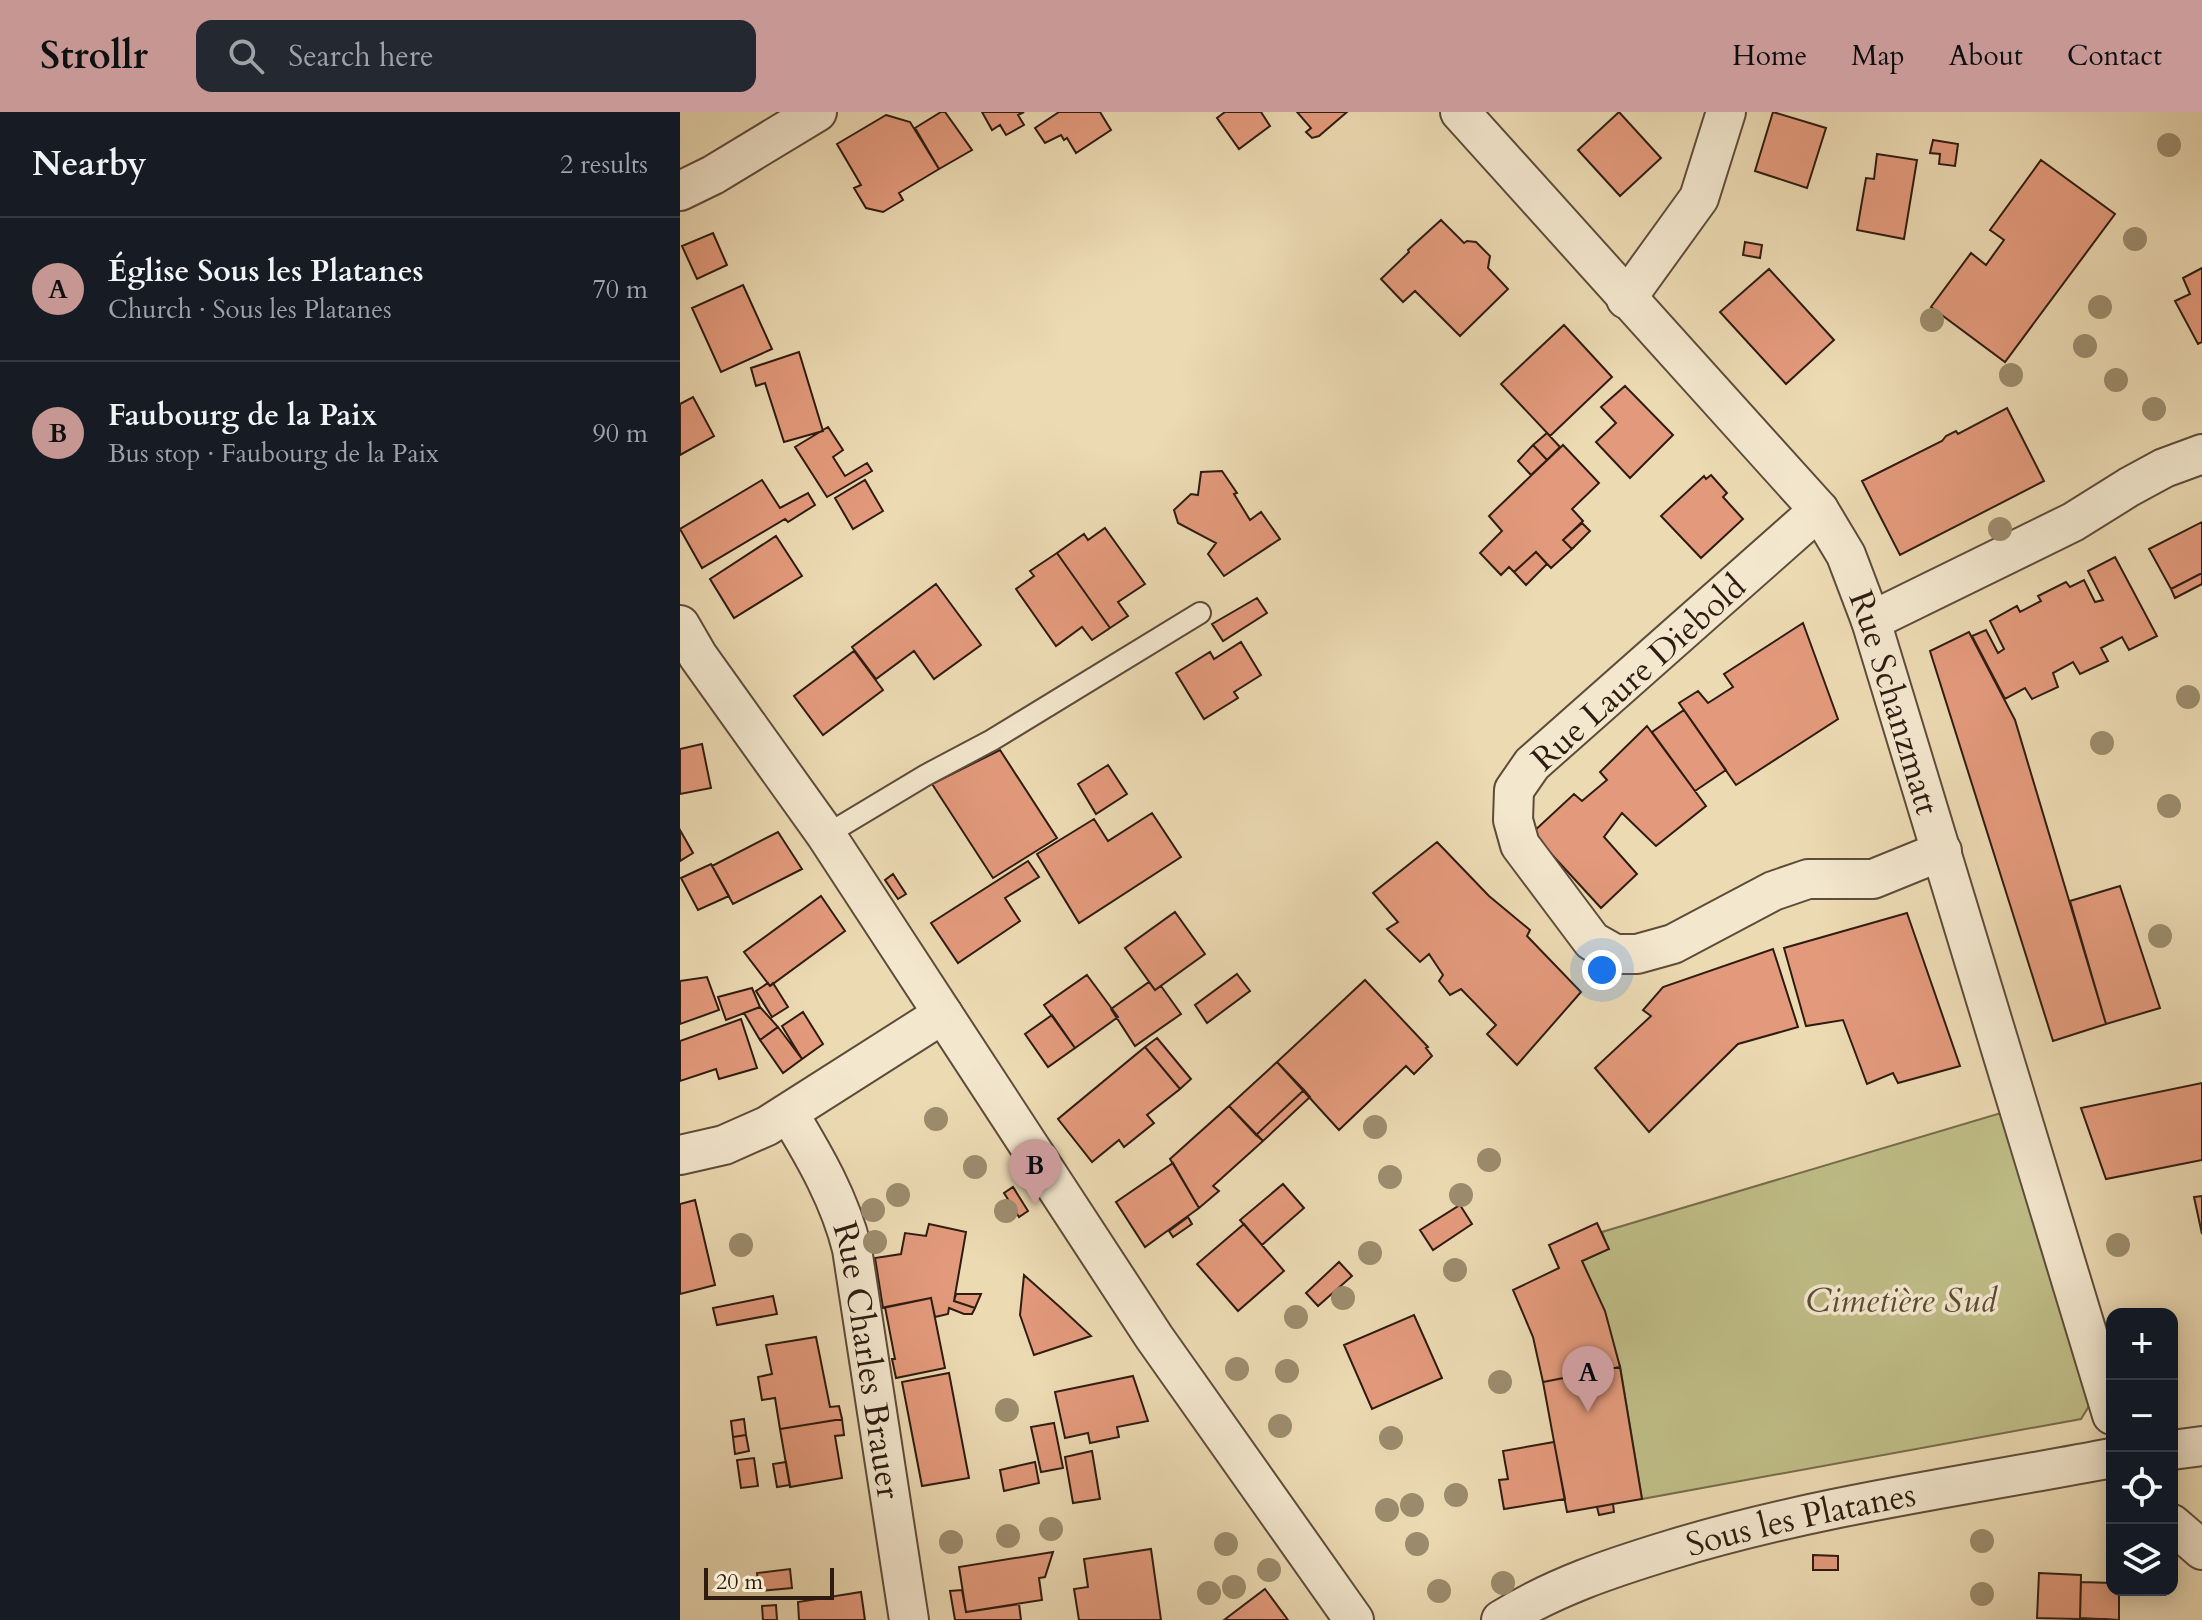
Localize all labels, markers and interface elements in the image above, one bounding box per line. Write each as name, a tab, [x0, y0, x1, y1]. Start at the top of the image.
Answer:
search box	[196, 20, 756, 92]
text: Strollr	[40, 30, 148, 82]
icon: search	[224, 34, 268, 78]
text: Search here	[288, 36, 434, 77]
text: Home	[1732, 37, 1807, 75]
text: Map	[1851, 37, 1905, 75]
text: About	[1949, 37, 2023, 75]
text: Contact	[2067, 37, 2162, 75]
text: Nearby	[32, 141, 147, 187]
text: 2 results	[560, 147, 648, 182]
text: Église Sous les Platanes	[108, 251, 424, 292]
text: A	[48, 272, 68, 307]
text: 70 m	[592, 272, 648, 307]
text: Church · Sous les Platanes	[108, 292, 392, 327]
text: Faubourg de la Paix	[108, 395, 377, 436]
text: B	[49, 416, 67, 451]
text: 90 m	[592, 416, 648, 451]
text: Bus stop · Faubourg de la Paix	[108, 436, 439, 471]
street label: Rue Laure Diebold	[1522, 564, 1756, 781]
street label: Rue Schanzmatt	[1838, 584, 1951, 821]
your location	[1582, 950, 1622, 990]
pin: B	[1009, 1139, 1061, 1205]
street label: Rue Charles Brauer	[821, 1216, 912, 1503]
park label: Cimetière Sud	[1805, 1278, 1998, 1324]
map controls	[2106, 1308, 2178, 1596]
button: +	[2106, 1308, 2178, 1380]
pin: A	[1562, 1346, 1614, 1412]
button: −	[2106, 1380, 2178, 1452]
button: locate	[2106, 1452, 2178, 1524]
street label: Sous les Platanes	[1681, 1472, 1919, 1568]
button: layers	[2106, 1524, 2178, 1596]
scale bar	[704, 1564, 834, 1600]
text: 20 m	[716, 1567, 763, 1597]

